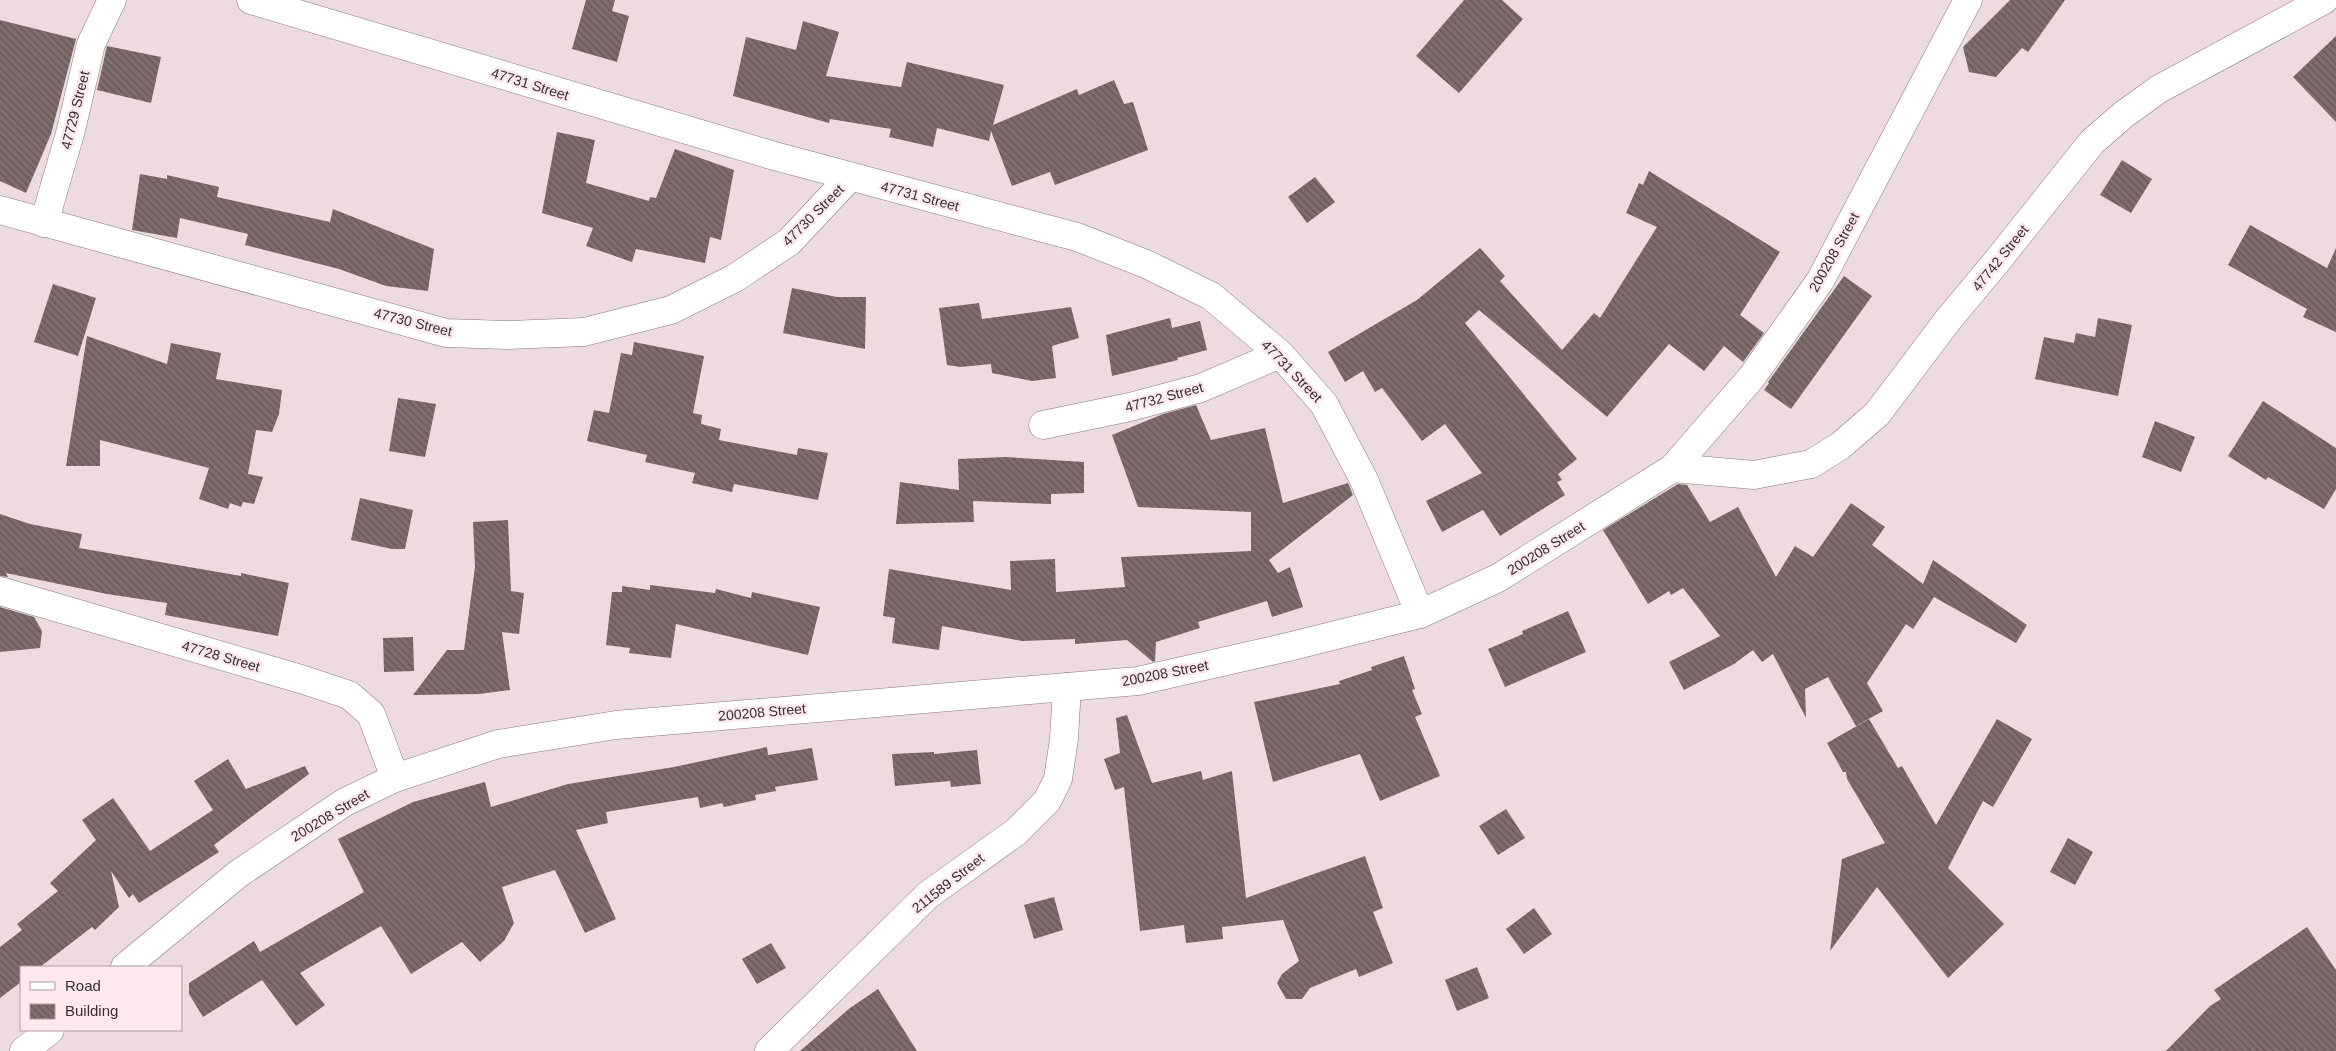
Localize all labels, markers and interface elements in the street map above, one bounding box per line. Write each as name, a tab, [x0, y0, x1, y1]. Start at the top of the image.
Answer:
street label: 47731 Street	[489, 65, 571, 103]
street label: 47729 Street	[58, 69, 92, 151]
street label: 47731 Street	[879, 178, 961, 214]
street label: 47730 Street	[779, 181, 847, 249]
street label: 200208 Street	[1806, 210, 1862, 294]
street label: 47742 Street	[1969, 222, 2032, 294]
street label: 47730 Street	[372, 305, 454, 339]
street label: 47731 Street	[1258, 337, 1326, 405]
street label: 47732 Street	[1123, 379, 1205, 415]
street label: 200208 Street	[1504, 518, 1588, 578]
street label: 47728 Street	[180, 637, 262, 675]
street label: 200208 Street	[1120, 657, 1210, 689]
street label: 200208 Street	[717, 700, 807, 724]
street label: 200208 Street	[288, 785, 372, 845]
street label: 211589 Street	[909, 850, 987, 916]
legend	[20, 966, 182, 1031]
text: Road	[65, 977, 101, 994]
text: Building	[65, 1002, 118, 1019]

